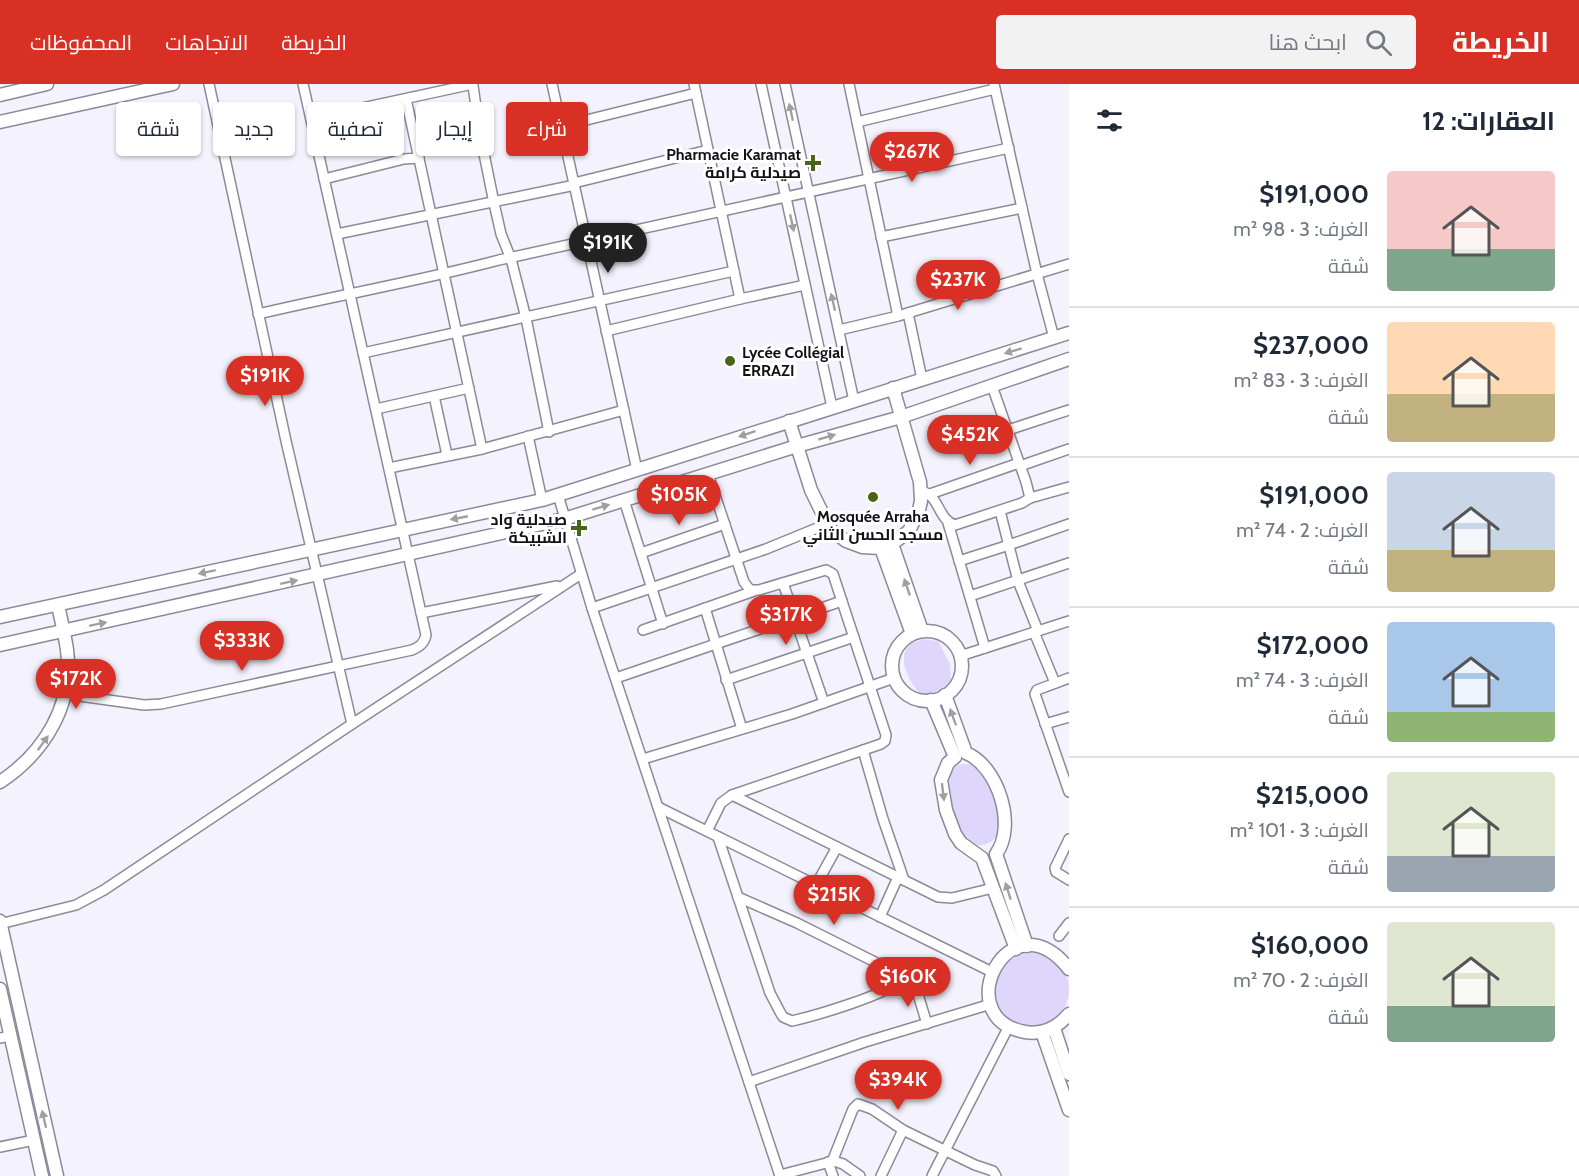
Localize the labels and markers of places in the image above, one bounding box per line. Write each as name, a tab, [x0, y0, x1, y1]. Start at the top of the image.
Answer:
pin: $267K	[870, 132, 954, 183]
place label: Pharmacie Karamat صيدلية كرامة	[666, 145, 801, 182]
marker: Pharmacie Karamat صيدلية كرامة	[806, 156, 820, 170]
pin: $191K	[566, 223, 650, 274]
pin: $237K	[916, 260, 1000, 311]
place label: Lycée Collégial ERRAZI	[742, 343, 844, 380]
marker: Lycée Collégial ERRAZI	[723, 354, 737, 368]
pin: $191K	[223, 356, 307, 407]
pin: $452K	[928, 415, 1012, 466]
pin: $105K	[637, 475, 721, 526]
marker: Mosquée Arraha مسجد الحسن الثاني	[866, 490, 880, 504]
place label: Mosquée Arraha مسجد الحسن الثاني	[803, 507, 943, 547]
place label: صيدلية واد الشبيكة	[490, 510, 567, 547]
marker: صيدلية واد الشبيكة	[572, 521, 586, 535]
pin: $317K	[744, 595, 828, 646]
pin: $333K	[200, 621, 284, 672]
pin: $172K	[34, 659, 118, 710]
pin: $215K	[792, 875, 876, 926]
pin: $160K	[866, 957, 950, 1008]
pin: $394K	[856, 1060, 940, 1111]

